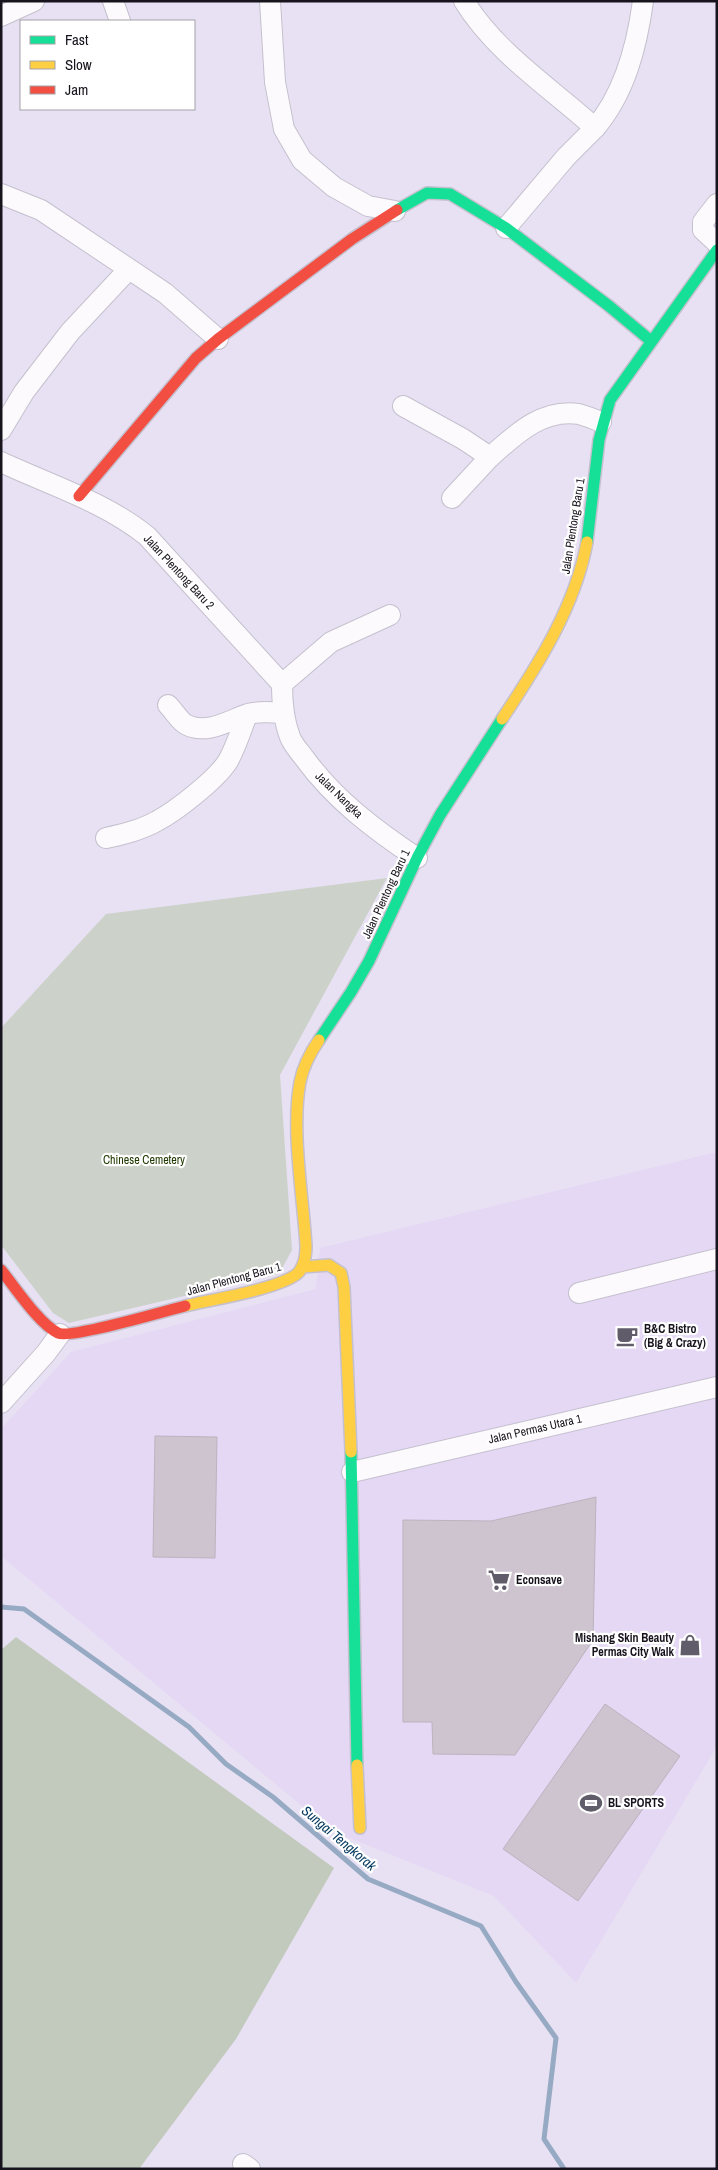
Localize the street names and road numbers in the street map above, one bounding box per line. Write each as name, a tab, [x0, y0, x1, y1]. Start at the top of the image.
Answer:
street label: Jalan Plentong Baru 1	[558, 476, 589, 575]
street label: Jalan Plentong Baru 2	[140, 531, 218, 613]
street label: Jalan Nangka	[312, 768, 367, 822]
street label: Jalan Plentong Baru 1	[358, 846, 414, 941]
street label: Jalan Plentong Baru 1	[185, 1259, 283, 1299]
street label: Jalan Permas Utara 1	[487, 1410, 584, 1447]

